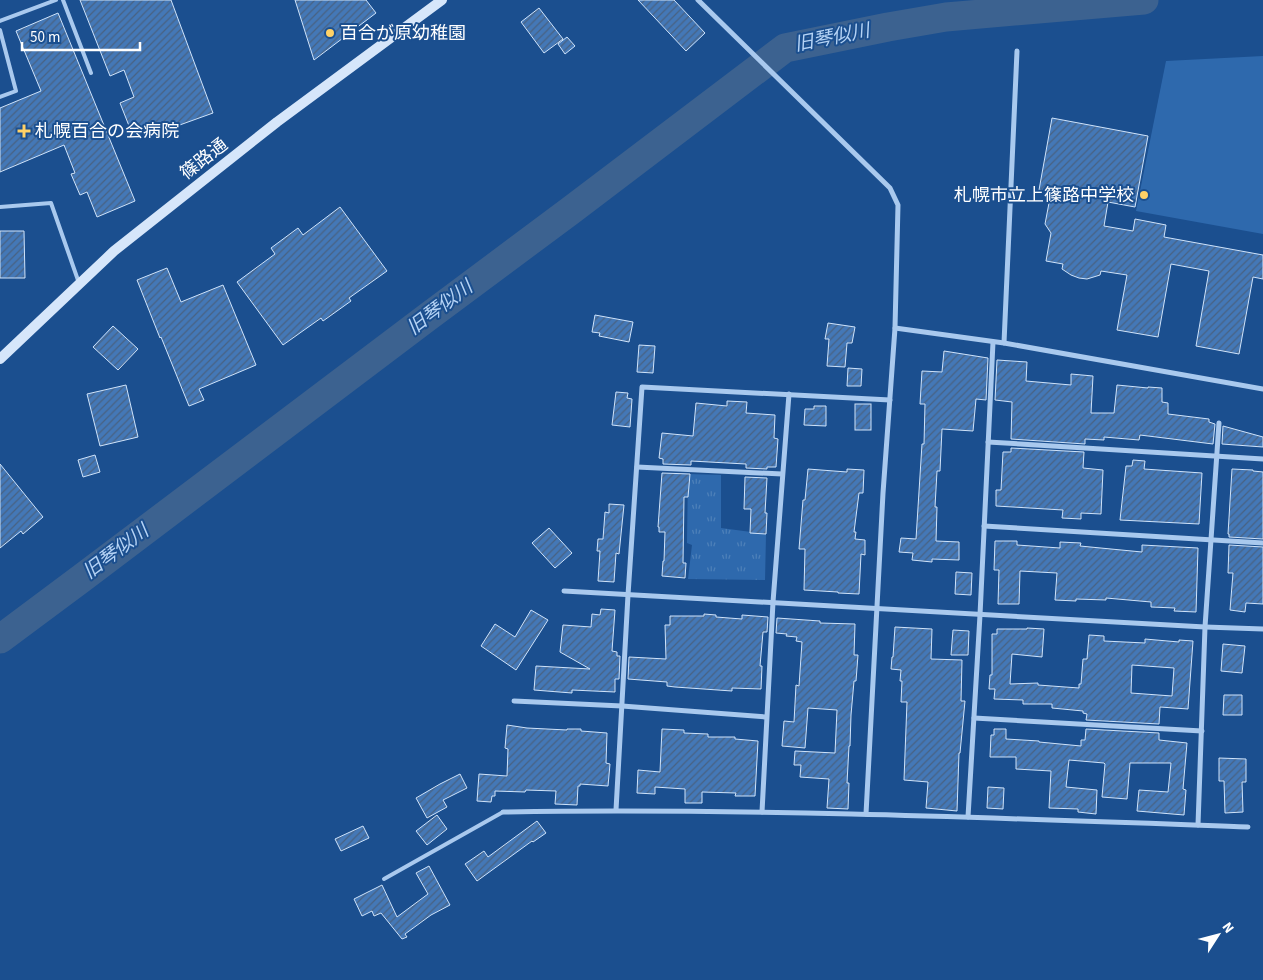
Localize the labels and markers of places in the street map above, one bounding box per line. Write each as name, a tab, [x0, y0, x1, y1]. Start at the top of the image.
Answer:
place label: 百合が原幼稚園	[340, 21, 466, 46]
marker: 百合が原幼稚園	[324, 27, 336, 39]
place label: 札幌百合の会病院	[35, 119, 179, 144]
marker: 札幌百合の会病院	[17, 124, 31, 138]
place label: 札幌市立上篠路中学校	[954, 183, 1134, 208]
marker: 札幌市立上篠路中学校	[1138, 189, 1150, 201]

